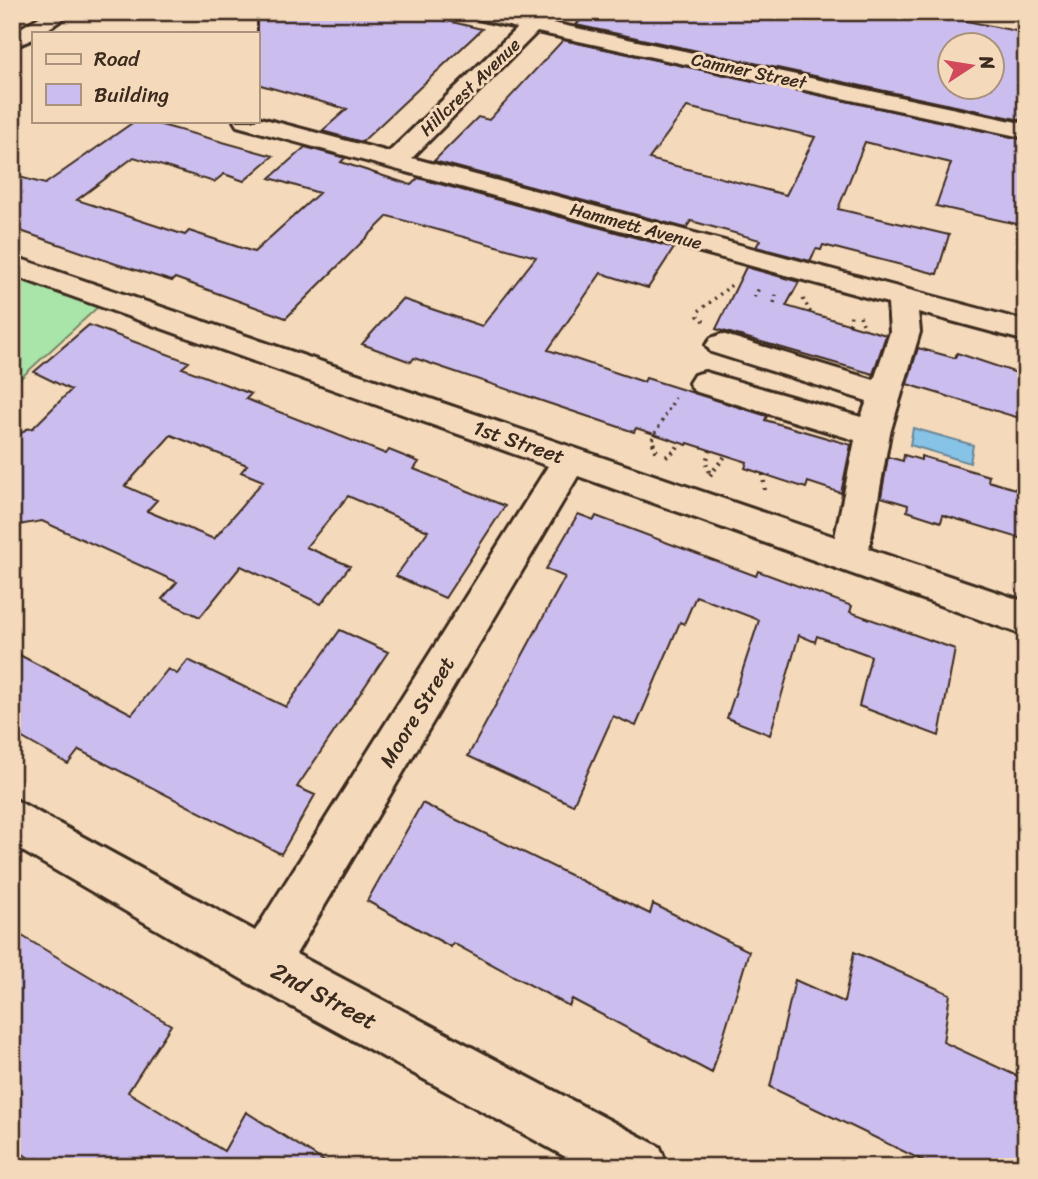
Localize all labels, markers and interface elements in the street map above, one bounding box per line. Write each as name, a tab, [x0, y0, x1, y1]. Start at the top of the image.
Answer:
street label: Hillcrest Avenue	[412, 30, 528, 144]
legend	[32, 32, 259, 122]
north arrow	[936, 32, 1006, 102]
text: Road	[94, 40, 141, 78]
street label: Camner Street	[689, 43, 810, 99]
text: N	[969, 52, 1005, 73]
text: Building	[94, 76, 170, 114]
street label: Hammett Avenue	[566, 193, 706, 259]
street label: 1st Street	[468, 409, 570, 475]
street label: Moore Street	[369, 649, 465, 775]
street label: 2nd Street	[263, 950, 385, 1042]

